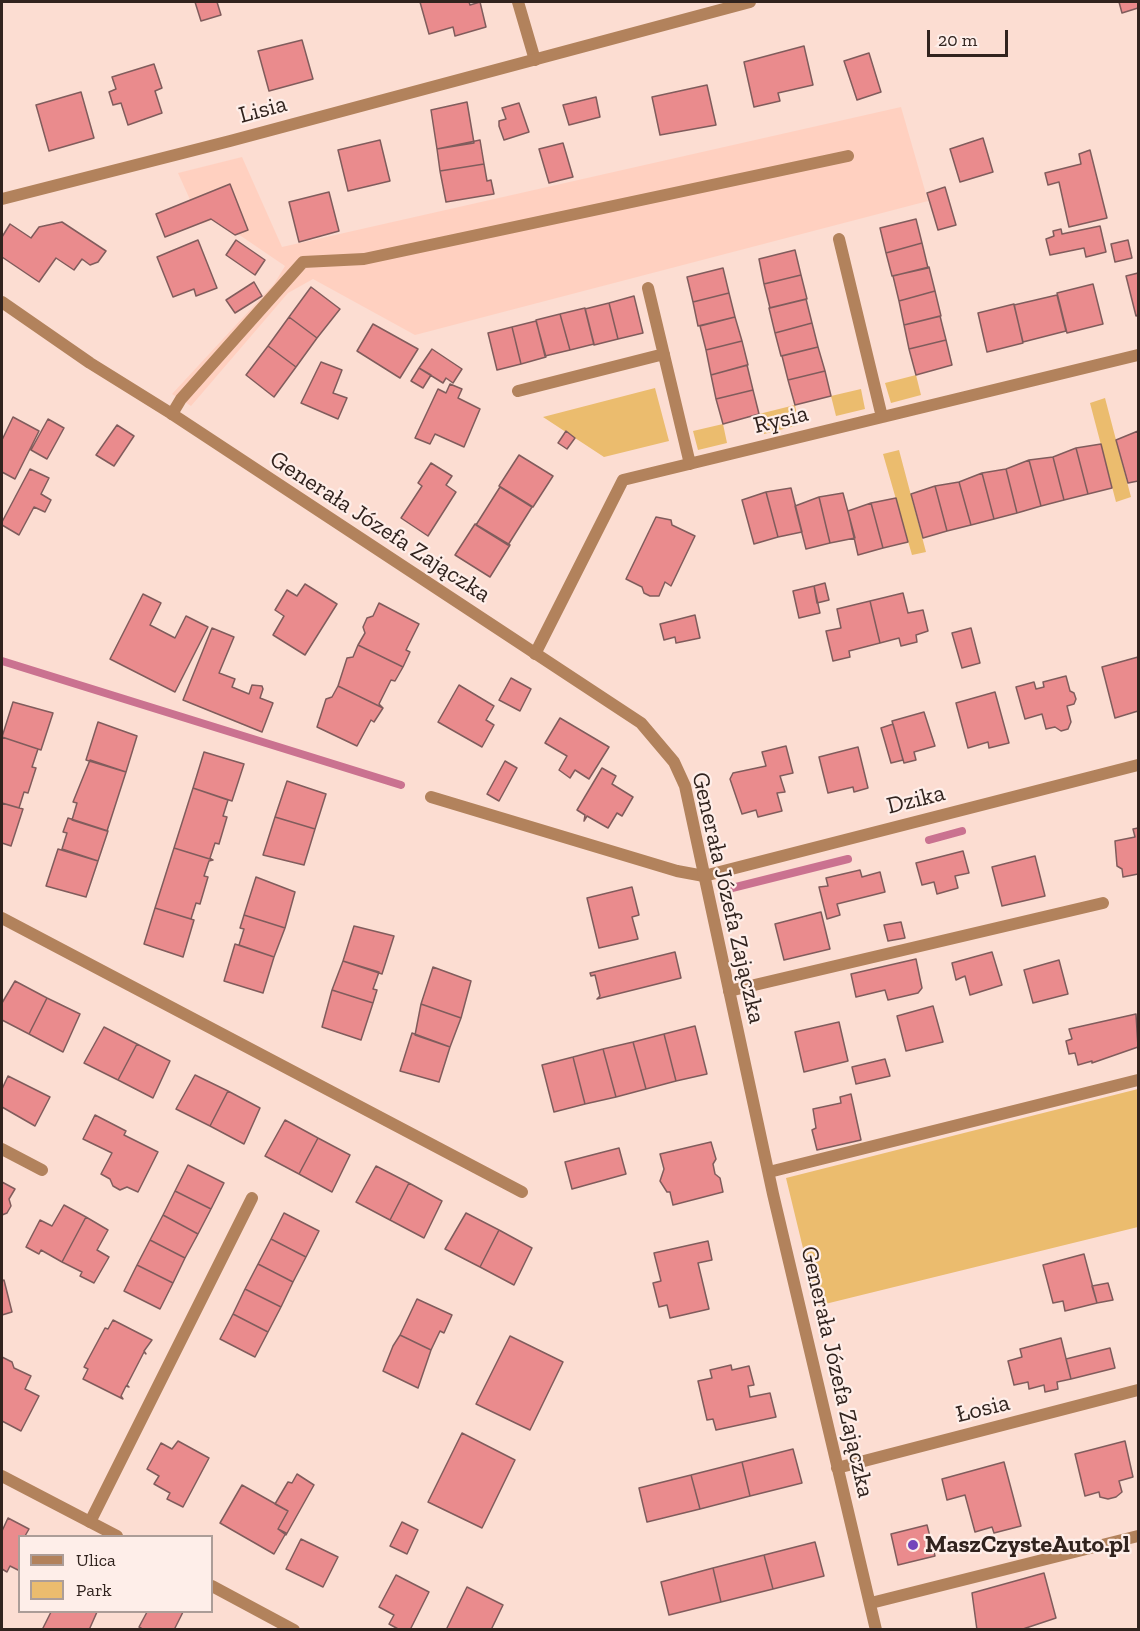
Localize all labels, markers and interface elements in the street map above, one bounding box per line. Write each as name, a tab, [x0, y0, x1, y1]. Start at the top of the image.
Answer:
scale bar	[930, 18, 1011, 56]
text: 20 m	[938, 29, 977, 51]
street label: Lisia	[236, 90, 290, 130]
street label: Rysia	[751, 399, 811, 441]
street label: Generała Józefa Zajączka	[264, 445, 496, 609]
street label: Generała Józefa Zajączka	[685, 769, 771, 1027]
street label: Dzika	[884, 779, 948, 821]
street label: Generała Józefa Zajączka	[794, 1243, 880, 1501]
street label: Łosia	[953, 1388, 1013, 1430]
place label: MaszCzysteAuto.pl	[925, 1531, 1130, 1559]
legend	[18, 1535, 213, 1613]
marker: MaszCzysteAuto.pl	[906, 1538, 920, 1552]
text: Ulica	[76, 1549, 116, 1571]
text: Park	[76, 1579, 112, 1601]

